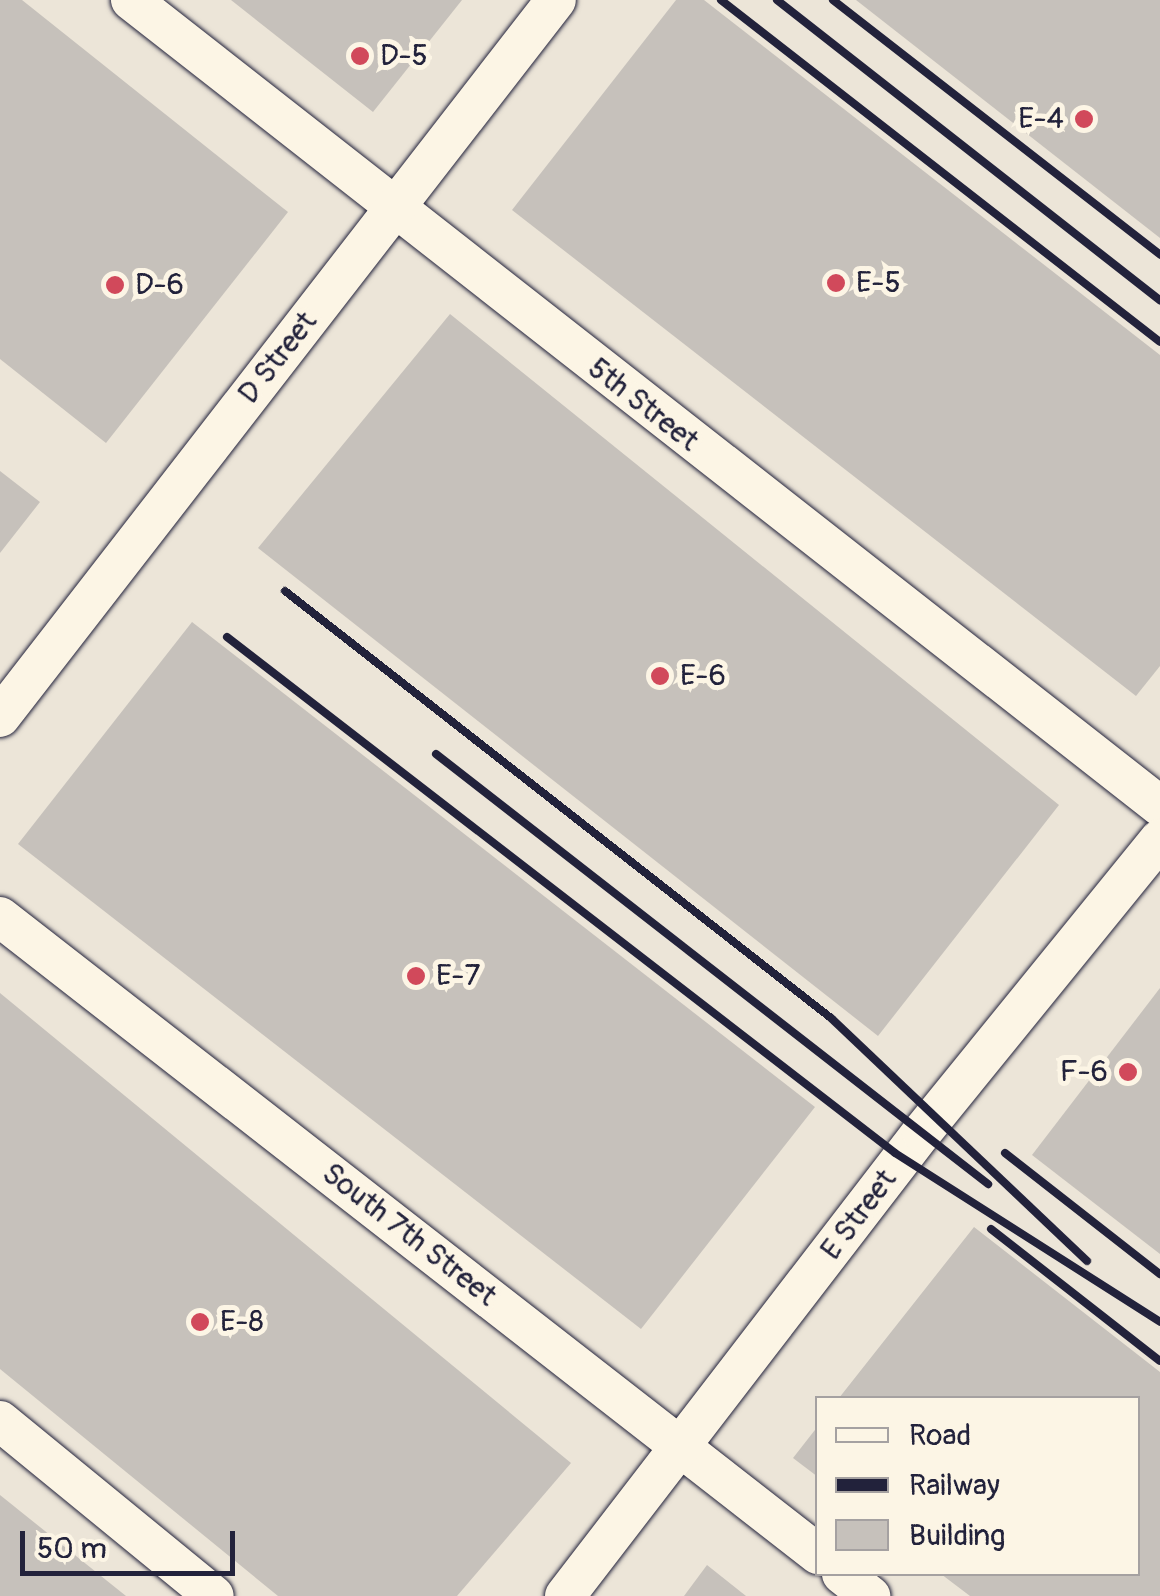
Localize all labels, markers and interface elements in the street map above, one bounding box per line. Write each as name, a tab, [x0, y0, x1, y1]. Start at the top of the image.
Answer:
place label: D-5	[380, 38, 428, 74]
marker: D-5	[349, 45, 371, 67]
place label: E-4	[1018, 101, 1064, 137]
marker: E-4	[1073, 108, 1095, 130]
place label: E-5	[856, 265, 901, 301]
place label: D-6	[135, 267, 184, 303]
marker: E-5	[825, 272, 847, 294]
marker: D-6	[104, 274, 126, 296]
street label: D Street	[231, 305, 325, 411]
street label: 5th Street	[581, 351, 705, 459]
place label: E-6	[680, 658, 726, 694]
marker: E-6	[649, 665, 671, 687]
place label: E-7	[436, 958, 480, 994]
marker: E-7	[405, 965, 427, 987]
place label: F-6	[1060, 1054, 1108, 1090]
marker: F-6	[1117, 1061, 1139, 1083]
street label: South 7th Street	[315, 1156, 503, 1314]
street label: E Street	[813, 1163, 905, 1267]
place label: E-8	[220, 1304, 263, 1340]
marker: E-8	[189, 1311, 211, 1333]
legend	[815, 1396, 1140, 1576]
text: Road	[909, 1417, 971, 1454]
text: Railway	[909, 1467, 1000, 1504]
scale bar	[25, 1511, 240, 1573]
text: Building	[909, 1517, 1005, 1554]
text: 50 m	[37, 1530, 107, 1567]

